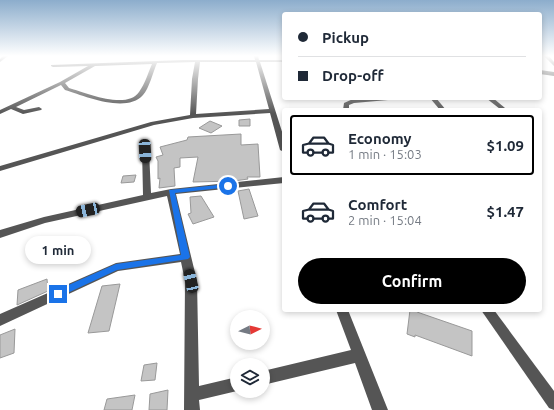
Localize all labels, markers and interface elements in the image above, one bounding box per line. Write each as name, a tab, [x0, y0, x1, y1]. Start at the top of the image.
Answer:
text: Pickup	[322, 29, 369, 46]
text: Drop-off	[322, 67, 384, 84]
icon: car	[300, 127, 336, 163]
text: Economy	[348, 130, 412, 147]
text: $1.09	[486, 137, 524, 154]
car	[138, 139, 152, 163]
text: 1 min · 15:03	[348, 147, 422, 161]
route start	[219, 177, 237, 195]
icon: car	[300, 193, 336, 229]
text: Comfort	[348, 196, 407, 213]
car	[75, 202, 101, 218]
text: $1.47	[486, 203, 524, 220]
text: 2 min · 15:04	[348, 213, 422, 227]
callout: 1 min	[25, 236, 91, 264]
text: 1 min	[42, 243, 74, 257]
button: Confirm	[298, 258, 526, 304]
car	[182, 268, 200, 294]
route end	[49, 285, 67, 303]
north arrow	[230, 310, 270, 350]
map controls	[230, 310, 270, 398]
button: layers	[230, 358, 270, 398]

